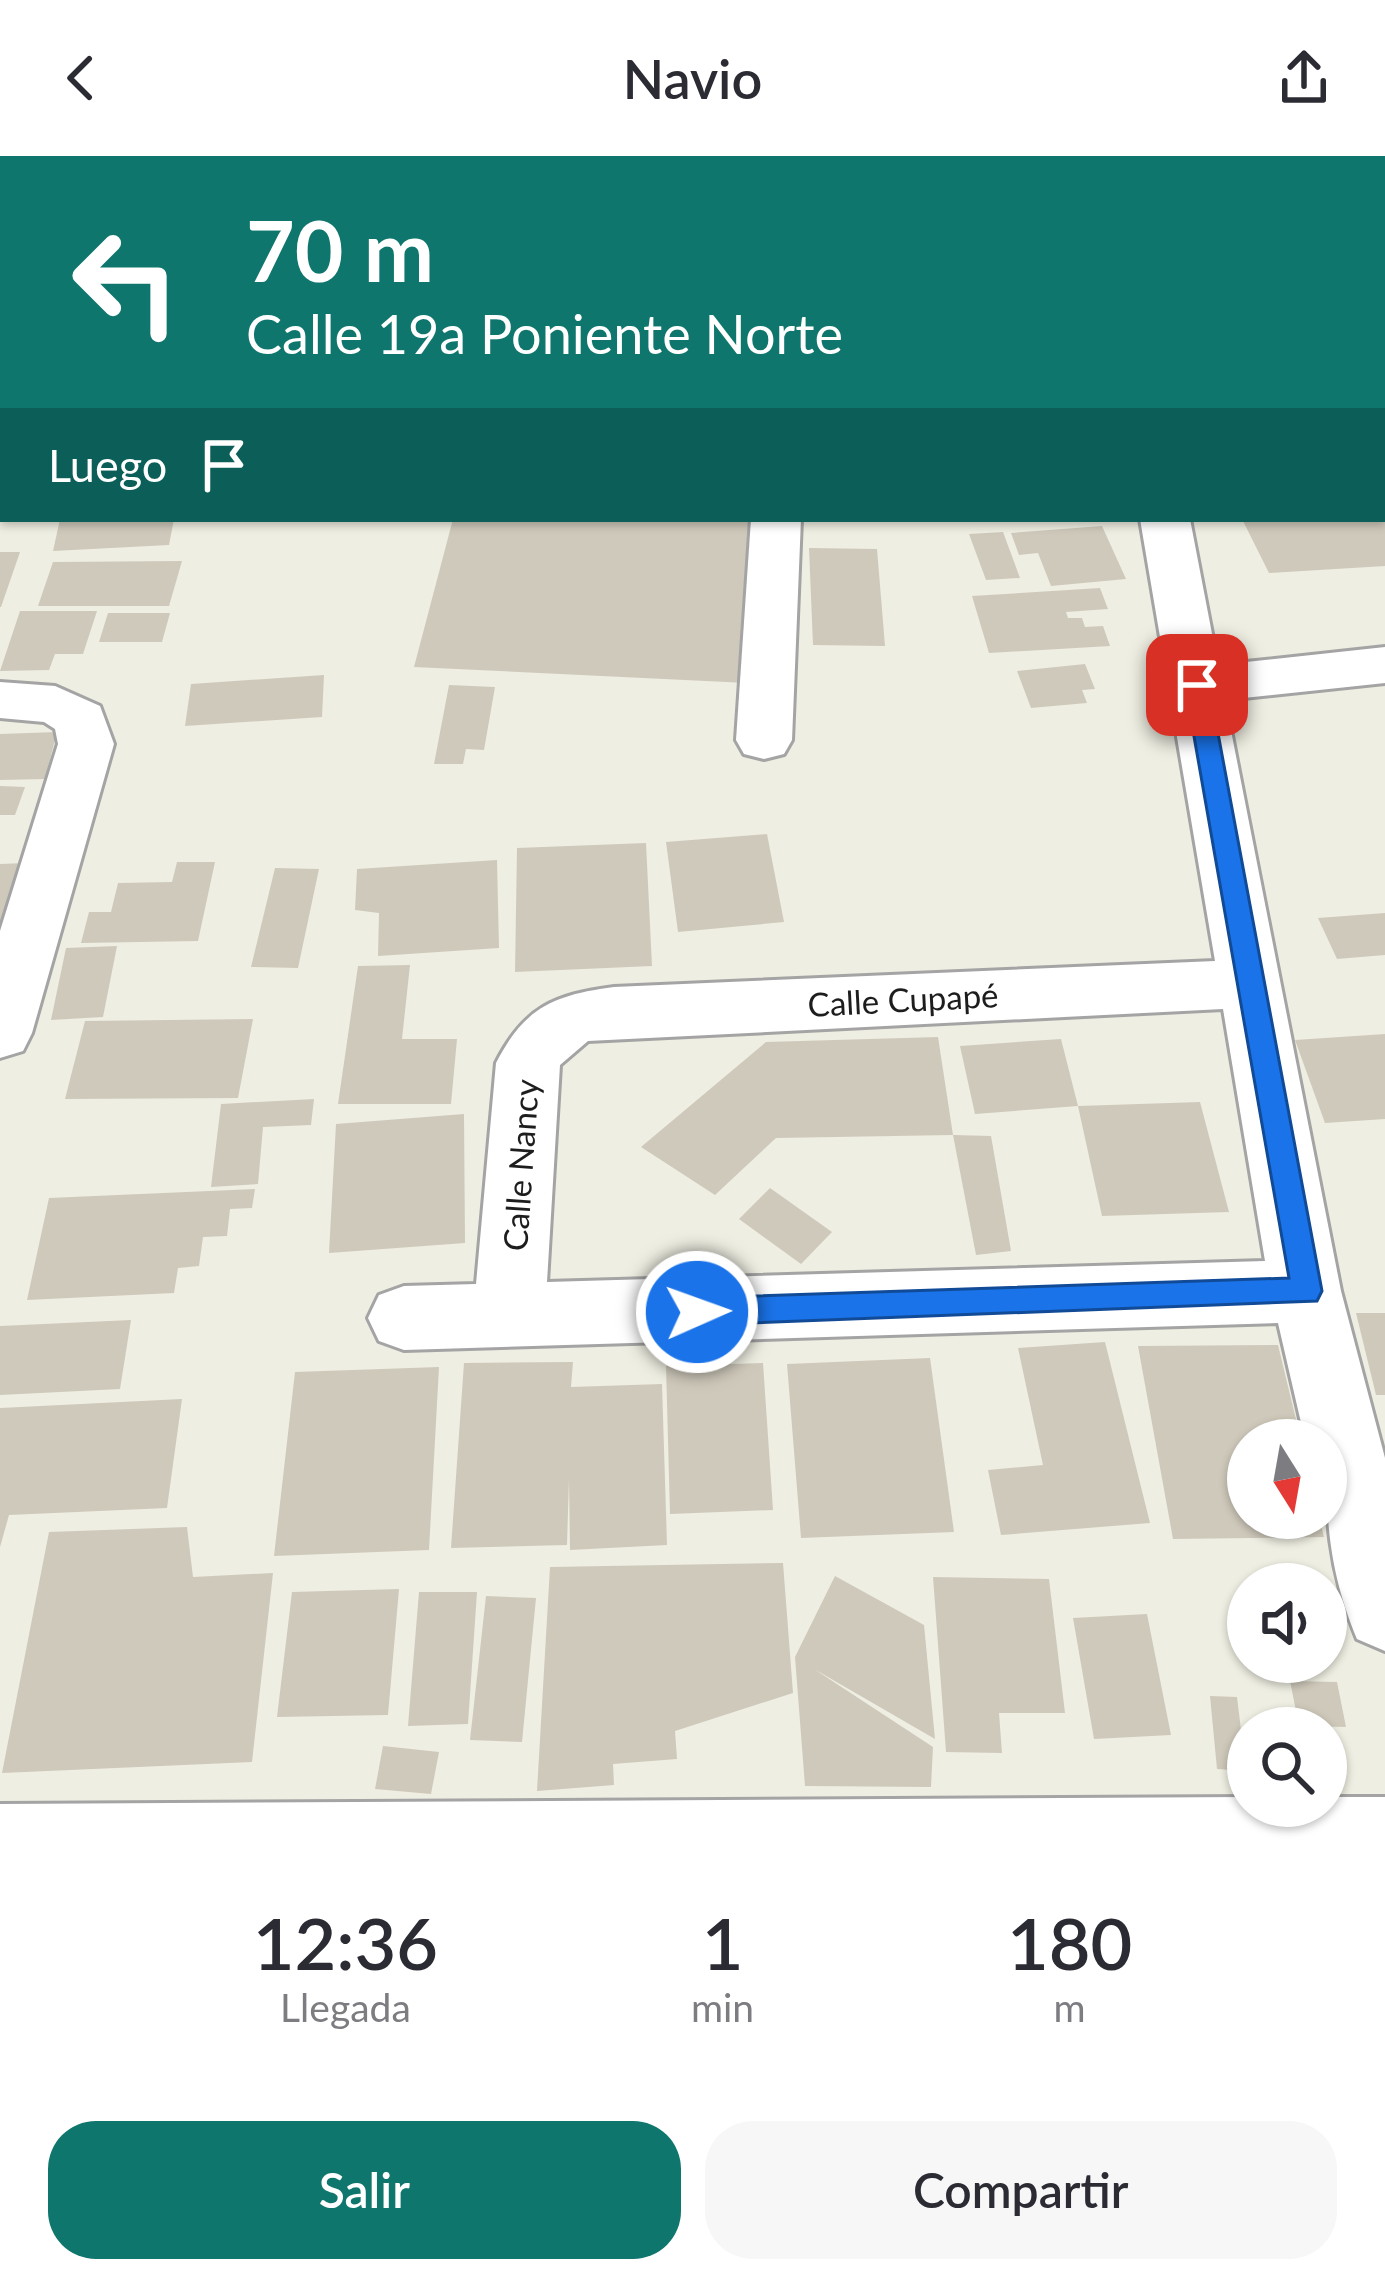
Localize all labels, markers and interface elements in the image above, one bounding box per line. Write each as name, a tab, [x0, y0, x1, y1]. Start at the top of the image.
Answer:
icon: back	[48, 45, 114, 111]
icon: share	[1271, 45, 1337, 111]
text: Navio	[623, 46, 762, 111]
text: 70 m	[246, 199, 434, 300]
icon: left	[48, 204, 204, 360]
text: Calle 19a Poniente Norte	[246, 301, 843, 366]
icon: arrive	[191, 432, 257, 498]
text: Luego	[48, 438, 167, 492]
pin	[1146, 634, 1248, 736]
icon: arrive	[1164, 652, 1230, 718]
street label: Calle Cupapé	[807, 974, 999, 1024]
street label: Calle Nancy	[494, 1078, 546, 1252]
position arrow	[634, 1249, 760, 1375]
north arrow	[1227, 1419, 1347, 1539]
map controls	[1227, 1419, 1347, 1827]
button: sound	[1227, 1563, 1347, 1683]
button: search	[1227, 1707, 1347, 1827]
text: 12:36	[253, 1899, 438, 1985]
text: 1	[702, 1899, 743, 1985]
text: 180	[1007, 1899, 1132, 1985]
text: Llegada	[280, 1984, 411, 2030]
text: min	[691, 1984, 754, 2030]
text: m	[1054, 1984, 1086, 2030]
button: Salir	[48, 2121, 681, 2259]
button: Compartir	[705, 2121, 1337, 2259]

